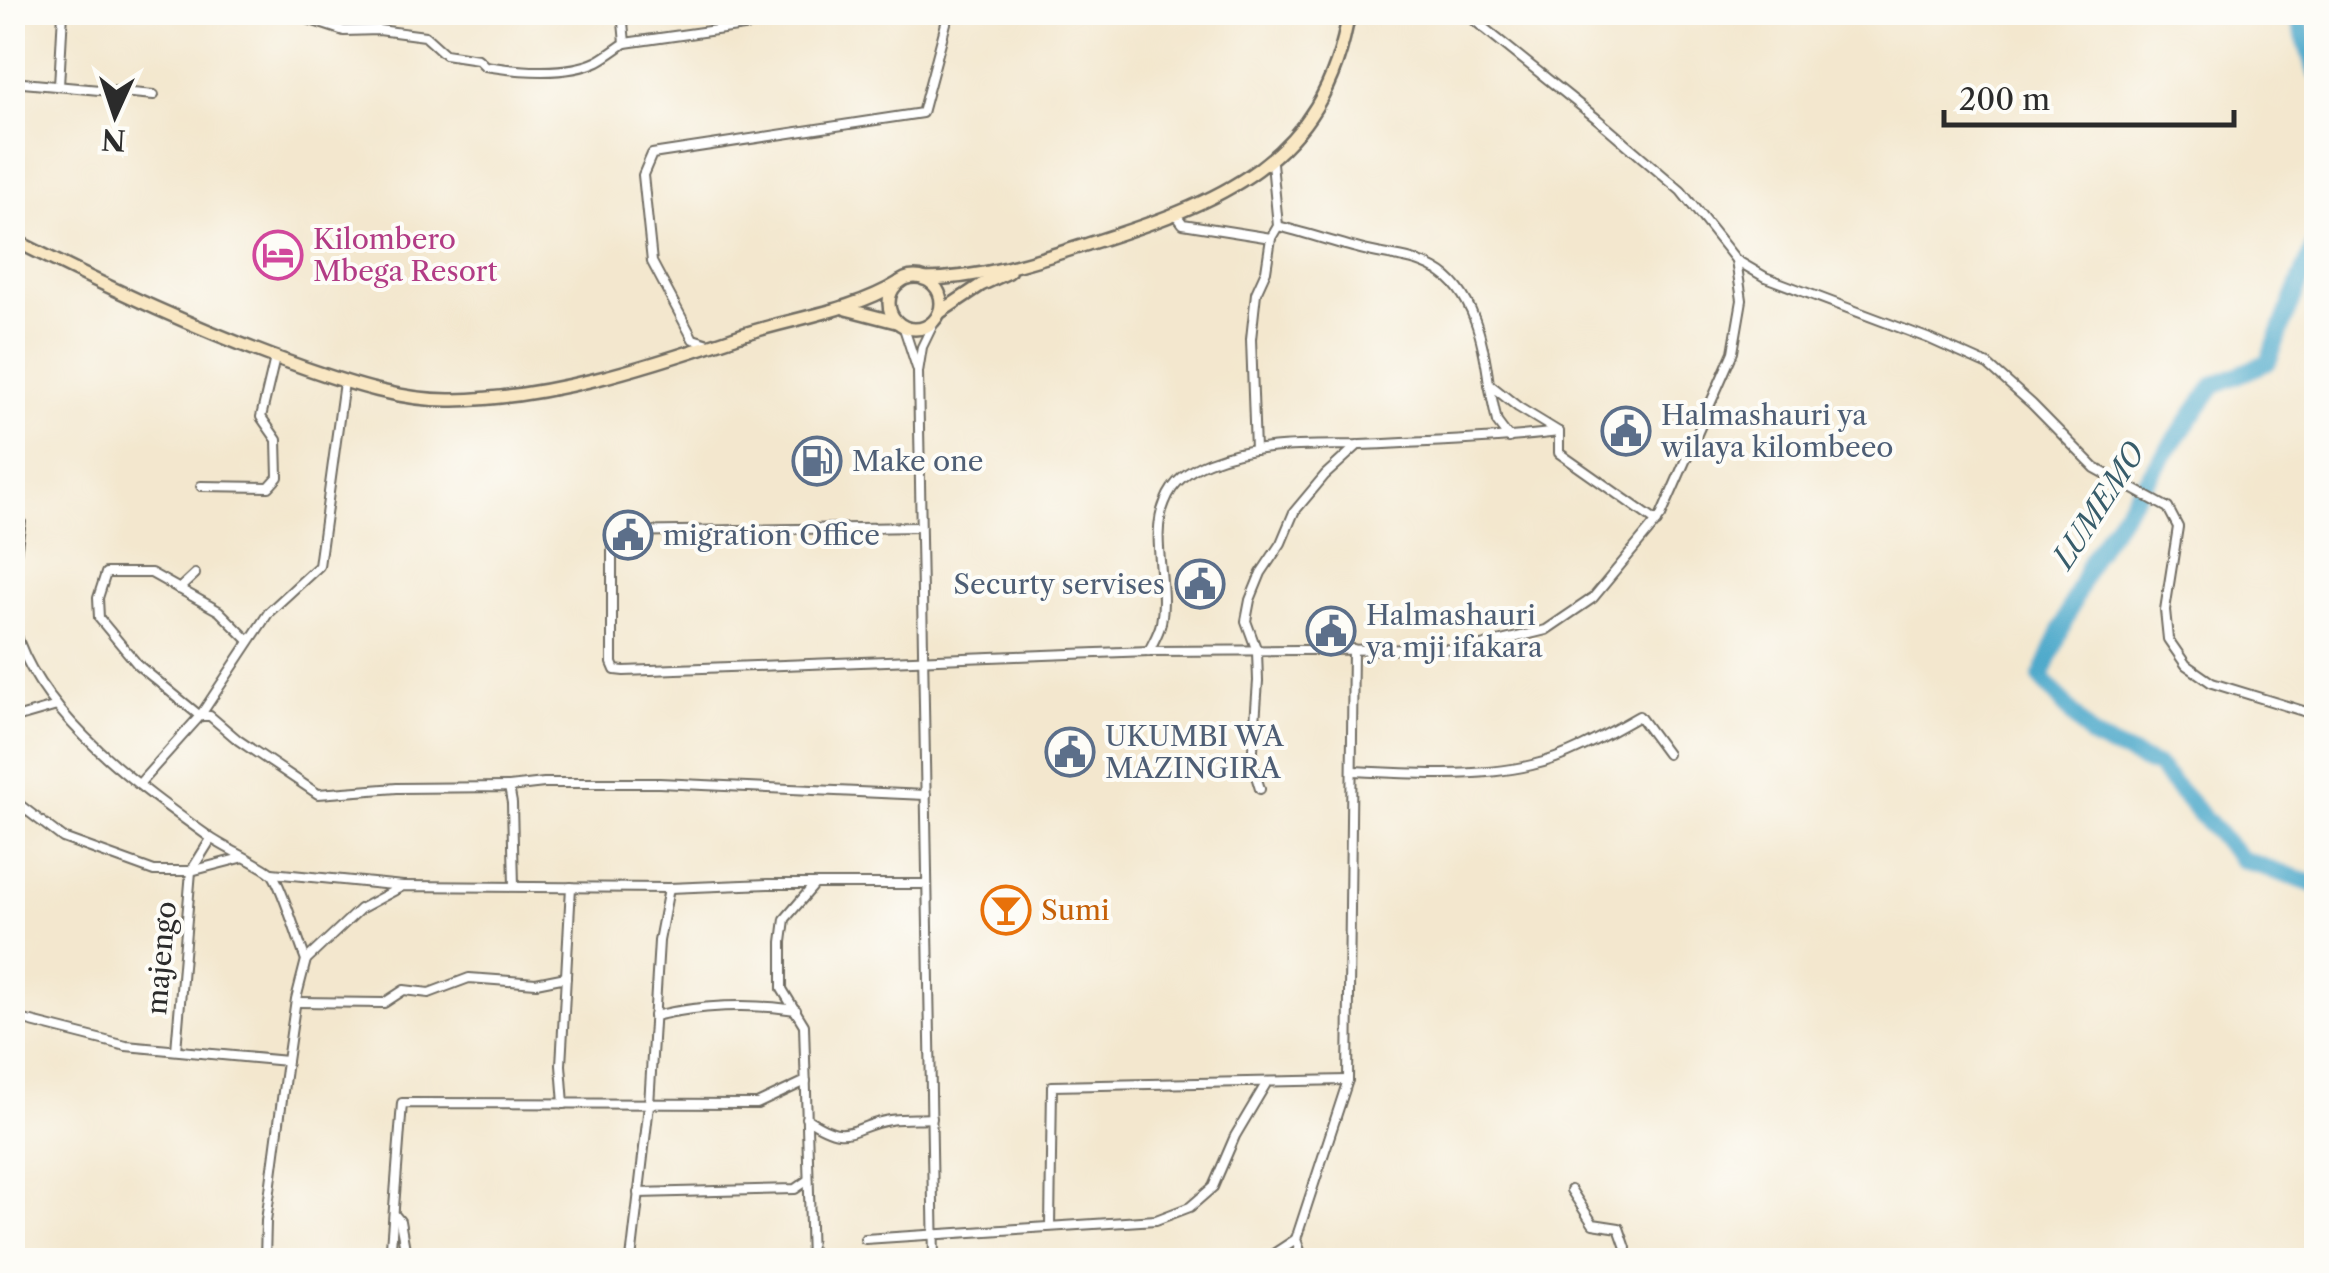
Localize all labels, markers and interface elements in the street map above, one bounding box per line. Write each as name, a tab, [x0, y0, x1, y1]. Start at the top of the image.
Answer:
north arrow	[65, 65, 165, 165]
scale bar	[1944, 65, 2234, 127]
text: 200 m	[1959, 81, 2050, 118]
text: N	[101, 122, 127, 158]
place label: Kilombero Mbega Resort	[313, 222, 498, 288]
hotel icon: Kilombero Mbega Resort	[252, 229, 304, 281]
place label: Halmashauri ya wilaya kilombeeo	[1660, 398, 1894, 464]
public building icon: Halmashauri ya wilaya kilombeeo	[1600, 405, 1652, 457]
fuel station icon: Make one	[791, 435, 843, 487]
water label: LUMEMO	[2043, 435, 2153, 577]
place label: Make one	[852, 444, 983, 478]
public building icon: migration Office	[602, 509, 654, 561]
place label: migration Office	[663, 518, 880, 552]
public building icon: Securty servises	[1174, 558, 1226, 610]
place label: Securty servises	[953, 567, 1165, 601]
place label: Halmashauri ya mji ifakara	[1365, 598, 1543, 664]
public building icon: Halmashauri ya mji ifakara	[1305, 605, 1357, 657]
place label: UKUMBI WA MAZINGIRA	[1105, 719, 1285, 785]
public building icon: UKUMBI WA MAZINGIRA	[1044, 726, 1096, 778]
bar icon: Sumi	[980, 884, 1032, 936]
place label: Sumi	[1041, 893, 1110, 927]
street label: majengo	[139, 900, 183, 1016]

